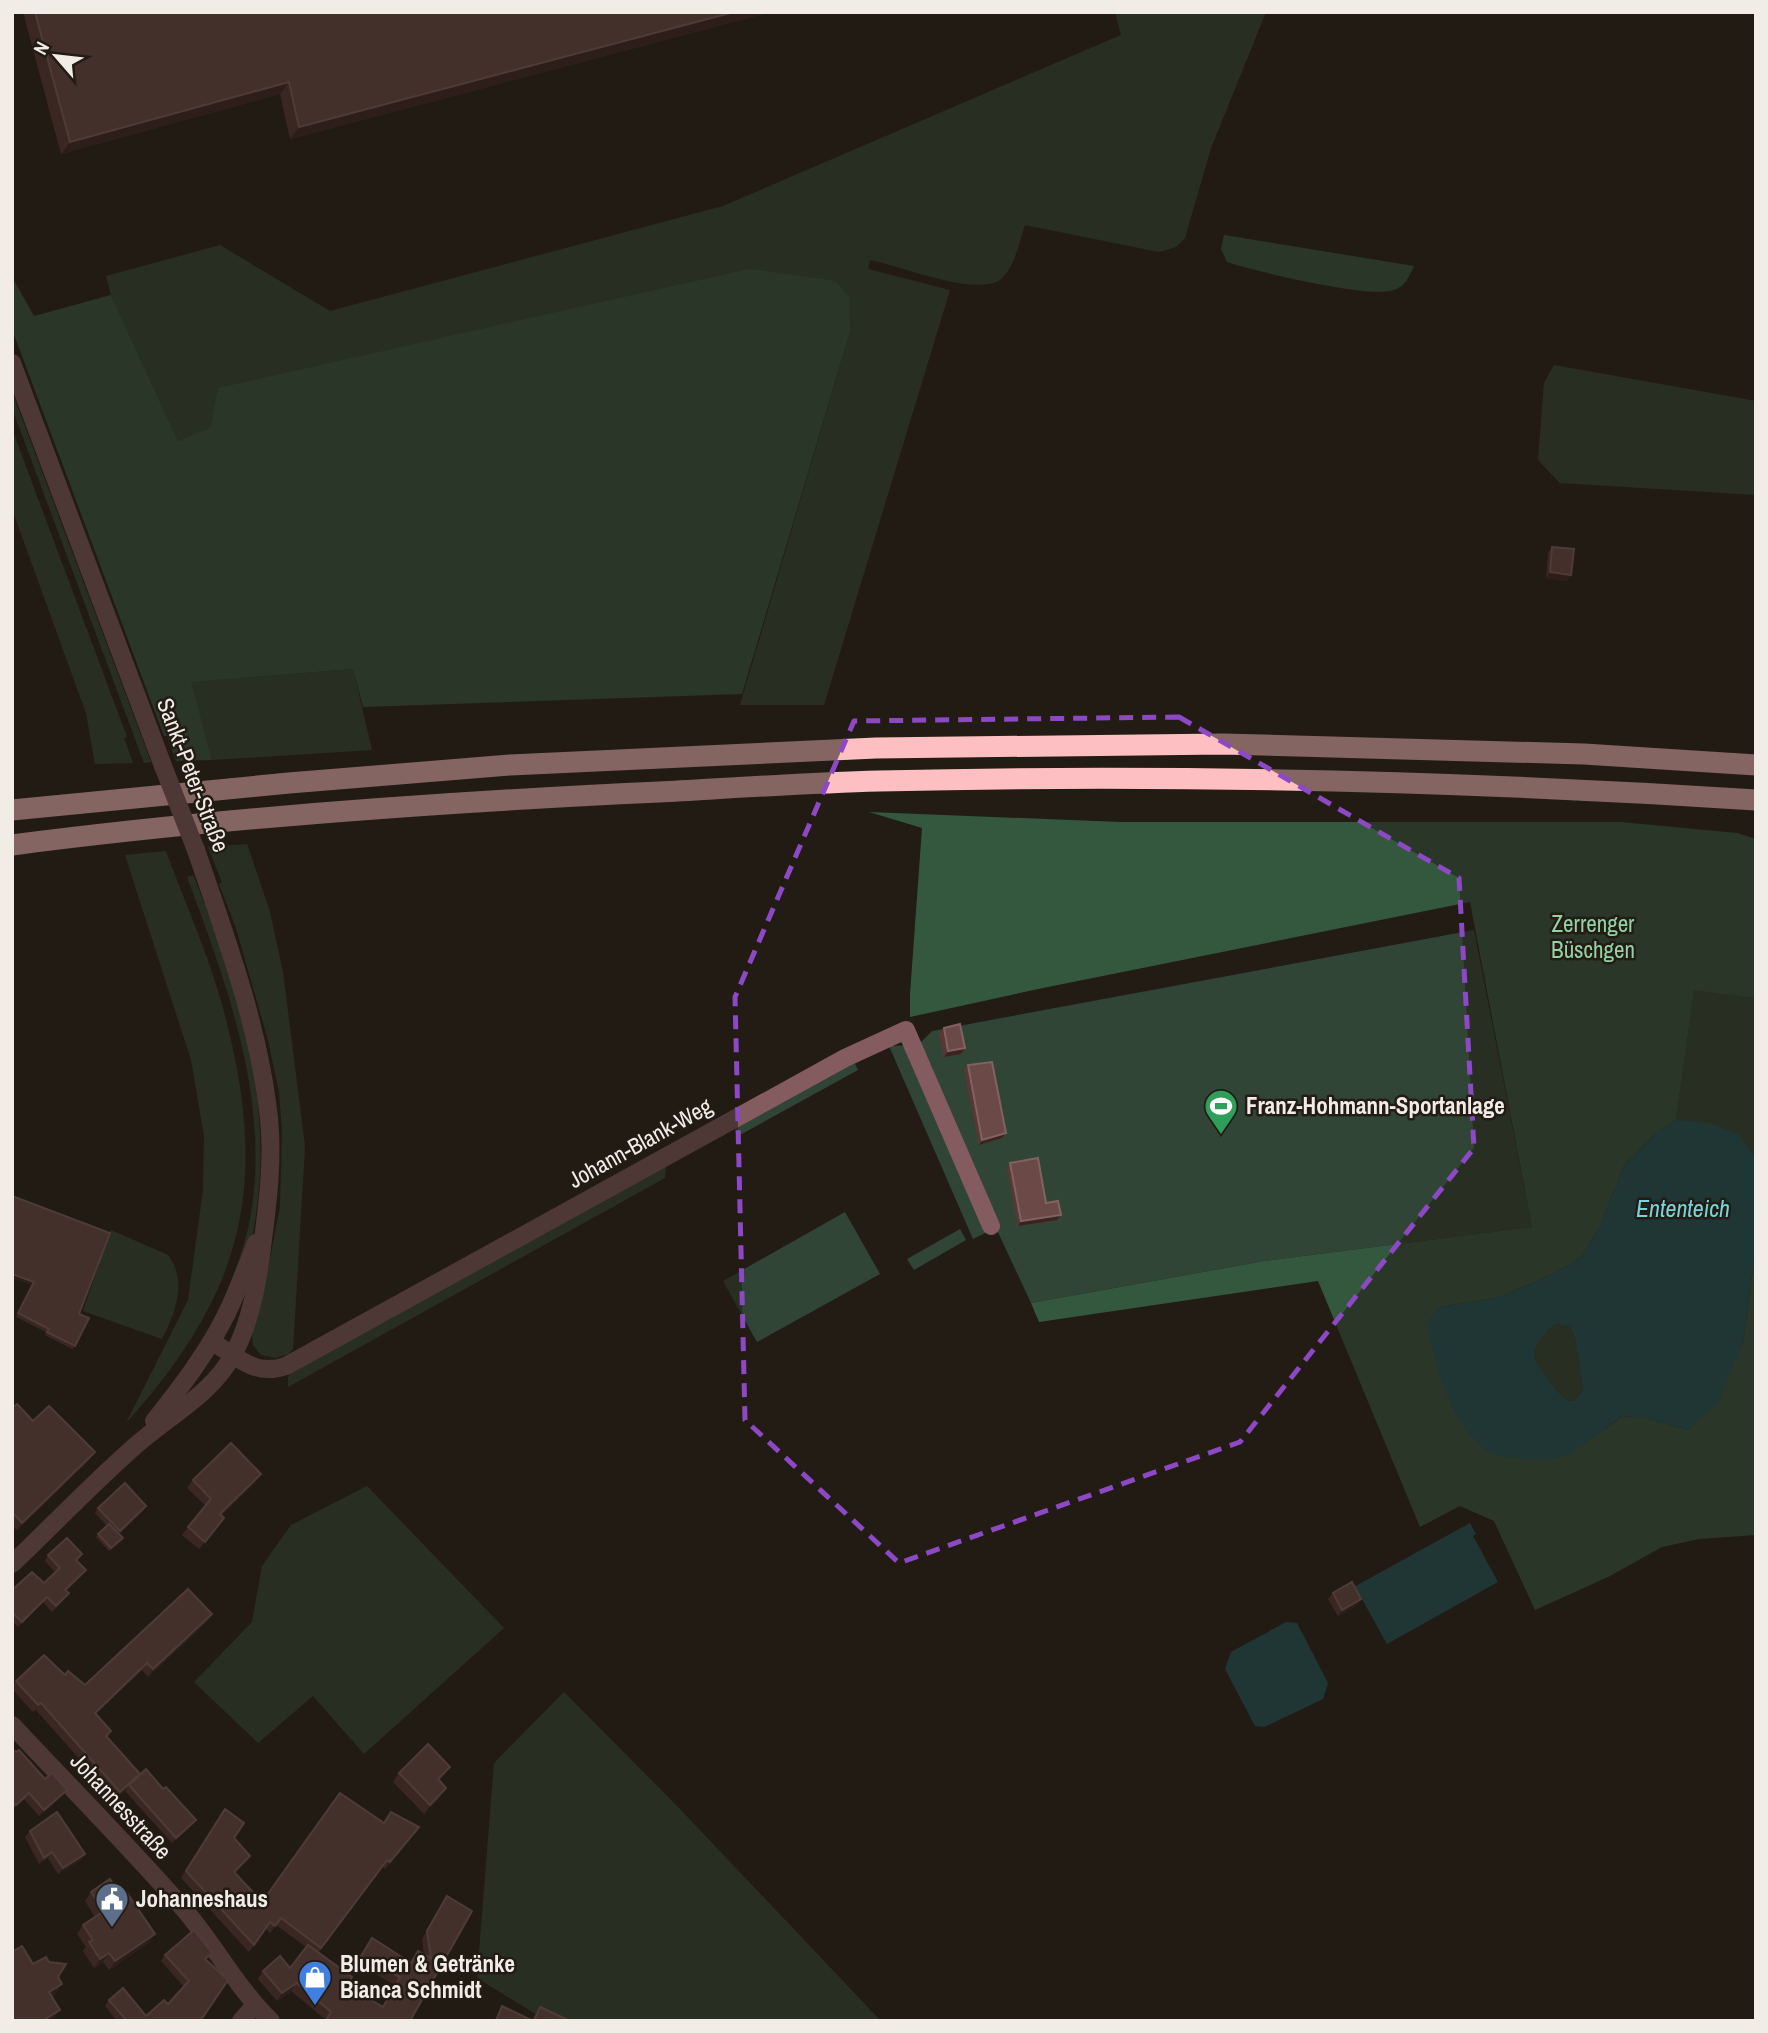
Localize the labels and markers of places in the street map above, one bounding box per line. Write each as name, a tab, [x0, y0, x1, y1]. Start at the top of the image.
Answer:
sports icon: Franz-Hohmann-Sportanlage	[1202, 1087, 1240, 1136]
place label: Franz-Hohmann-Sportanlage	[1246, 1090, 1505, 1121]
public building icon: Johanneshaus	[93, 1880, 131, 1929]
place label: Johanneshaus	[136, 1883, 268, 1914]
place label: Blumen & Getränke Bianca Schmidt	[340, 1948, 515, 2005]
shop icon: Blumen & Getränke Bianca Schmidt	[296, 1958, 334, 2007]

